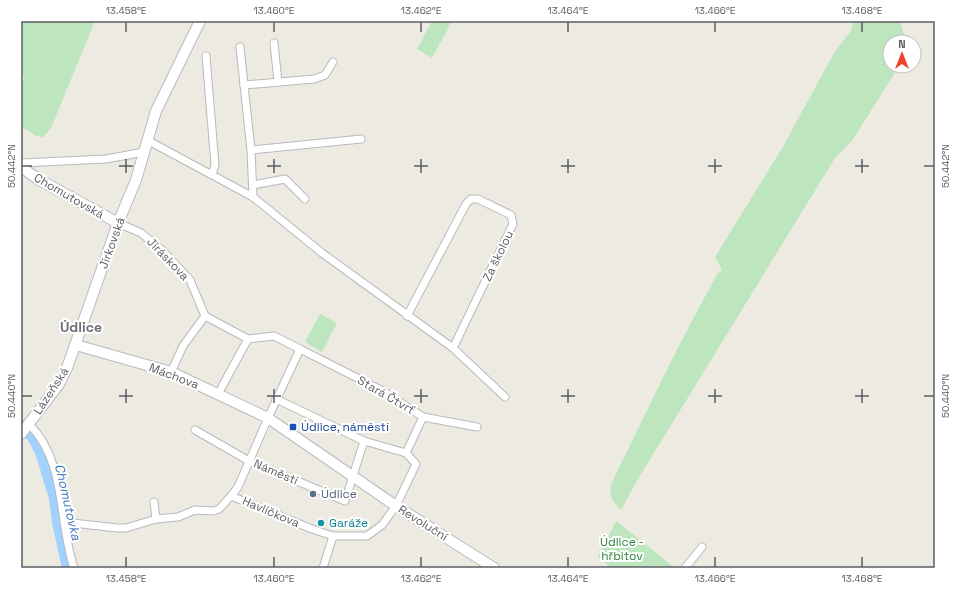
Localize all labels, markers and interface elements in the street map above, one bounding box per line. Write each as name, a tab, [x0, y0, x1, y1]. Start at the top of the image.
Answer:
text: 13.458°E	[106, 4, 147, 17]
text: 13.460°E	[254, 4, 295, 17]
text: 13.462°E	[401, 4, 442, 17]
text: 13.464°E	[548, 4, 589, 17]
text: 13.466°E	[695, 4, 736, 17]
text: 13.468°E	[842, 4, 883, 17]
north arrow	[882, 34, 922, 74]
text: N	[898, 37, 906, 51]
text: 50.442°N	[5, 144, 18, 188]
text: 50.442°N	[939, 144, 952, 188]
street label: Chomutovská	[31, 169, 107, 223]
street label: Jirkovská	[95, 215, 129, 271]
street label: Za školou	[479, 228, 517, 284]
street label: Jiráskova	[143, 234, 193, 284]
district label: Údlice	[60, 318, 102, 336]
street label: Máchova	[147, 359, 201, 393]
street label: Lázeňská	[30, 364, 72, 418]
street label: Stará Čtvrť	[354, 372, 418, 418]
text: 50.440°N	[5, 374, 18, 418]
text: 50.440°N	[939, 374, 952, 418]
place label: Údlice, náměstí	[301, 419, 389, 435]
marker: Údlice, náměstí	[288, 422, 298, 432]
street label: Náměstí	[251, 455, 301, 489]
water label: Chomutovka	[51, 462, 85, 543]
place label: Údlice	[321, 486, 357, 502]
marker: Údlice	[308, 489, 318, 499]
street label: Havlíčkova	[240, 493, 302, 531]
street label: Revoluční	[395, 501, 451, 545]
place label: Garáže	[329, 515, 368, 531]
marker: Garáže	[316, 518, 326, 528]
park label: Údlice - hřbitov	[600, 534, 644, 564]
text: 13.458°E	[106, 572, 147, 585]
text: 13.460°E	[254, 572, 295, 585]
text: 13.462°E	[401, 572, 442, 585]
text: 13.464°E	[548, 572, 589, 585]
text: 13.466°E	[695, 572, 736, 585]
text: 13.468°E	[842, 572, 883, 585]

